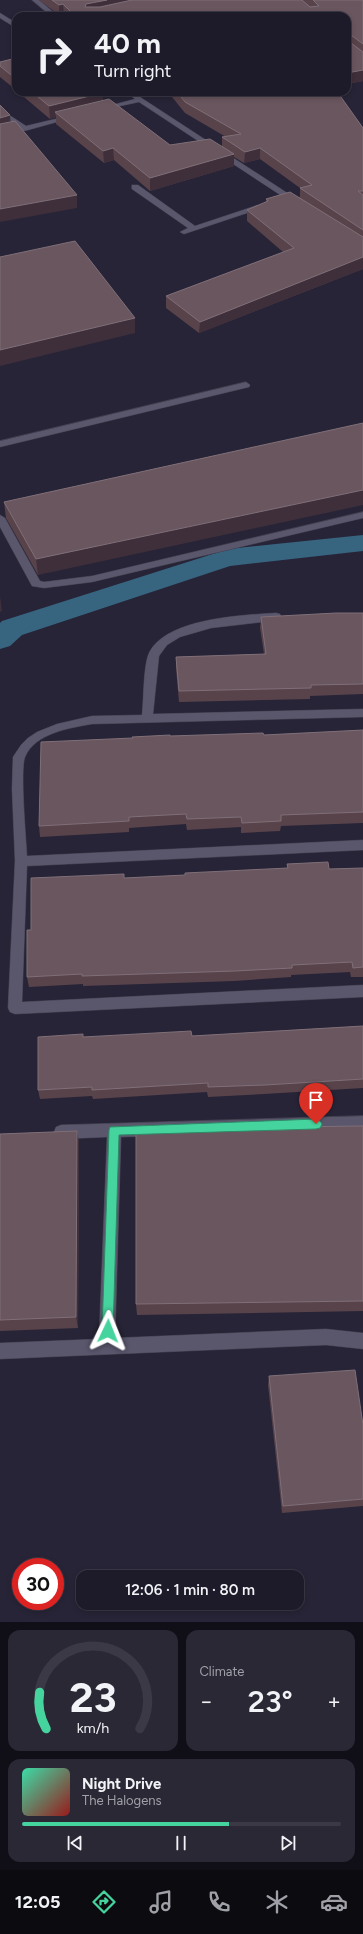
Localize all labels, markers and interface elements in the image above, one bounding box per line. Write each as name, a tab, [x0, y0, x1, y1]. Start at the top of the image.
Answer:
text: 40 m	[94, 26, 161, 60]
icon: right	[28, 28, 80, 80]
text: Turn right	[94, 60, 171, 82]
pin	[299, 1083, 333, 1124]
icon: arrive	[305, 1089, 327, 1111]
position arrow	[87, 1310, 129, 1352]
speed limit sign: 30	[12, 1558, 64, 1610]
text: 12:06 · 1 min · 80 m	[125, 1581, 255, 1599]
text: Climate	[200, 1664, 244, 1679]
text: 23	[69, 1671, 116, 1721]
text: 23°	[248, 1683, 293, 1720]
text: −	[200, 1688, 213, 1715]
text: +	[327, 1688, 341, 1715]
text: km/h	[76, 1718, 109, 1736]
text: Night Drive	[82, 1775, 161, 1793]
text: The Halogens	[82, 1793, 162, 1808]
icon: previous	[64, 1832, 86, 1854]
icon: pause	[170, 1832, 192, 1854]
icon: next	[277, 1832, 299, 1854]
icon: directions	[90, 1888, 118, 1916]
icon: music	[147, 1888, 175, 1916]
icon: phone	[205, 1888, 233, 1916]
icon: climate	[263, 1888, 291, 1916]
icon: car	[320, 1888, 348, 1916]
text: 12:05	[15, 1891, 60, 1913]

